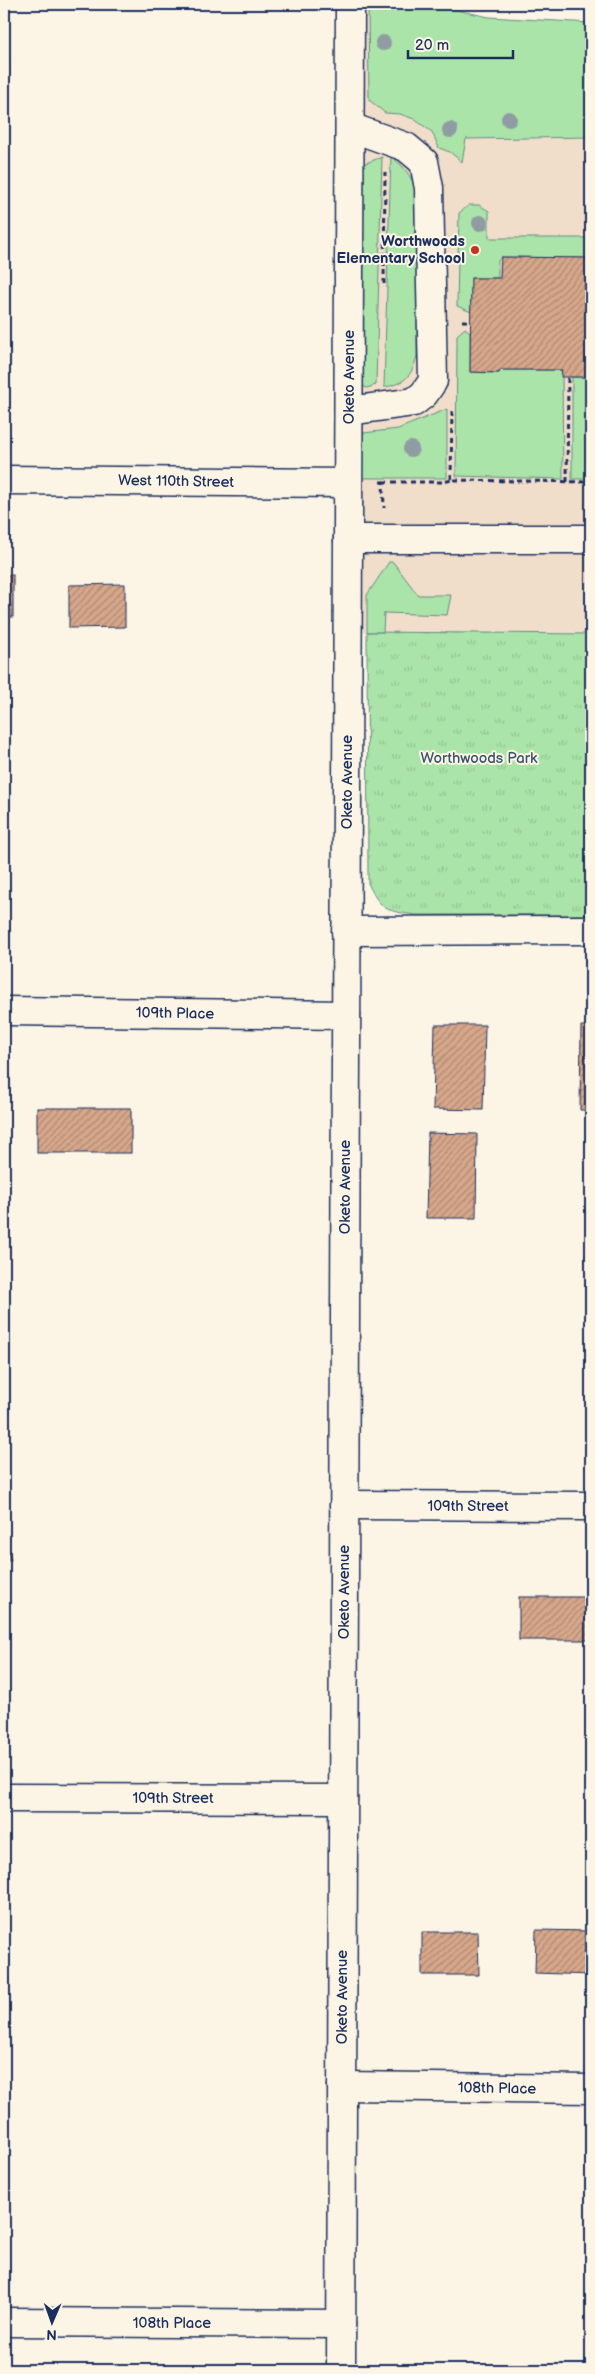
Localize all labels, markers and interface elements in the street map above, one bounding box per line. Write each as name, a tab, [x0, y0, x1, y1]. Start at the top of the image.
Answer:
scale bar	[408, 28, 512, 60]
text: 20 m	[415, 36, 449, 55]
place label: Worthwoods Elementary School	[337, 232, 465, 268]
marker: Worthwoods Elementary School	[469, 244, 481, 256]
street label: Oketo Avenue	[340, 330, 359, 424]
street label: West 110th Street	[118, 471, 235, 492]
street label: Oketo Avenue	[338, 735, 357, 829]
park label: Worthwoods Park	[421, 749, 538, 768]
street label: 109th Place	[136, 1003, 214, 1024]
street label: Oketo Avenue	[336, 1140, 355, 1234]
street label: 109th Street	[427, 1497, 509, 1516]
street label: Oketo Avenue	[335, 1545, 354, 1639]
street label: 109th Street	[132, 1789, 214, 1808]
street label: Oketo Avenue	[333, 1950, 352, 2044]
street label: 108th Place	[458, 2078, 536, 2099]
north arrow	[28, 2296, 78, 2346]
street label: 108th Place	[133, 2314, 211, 2333]
text: N	[46, 2326, 57, 2343]

